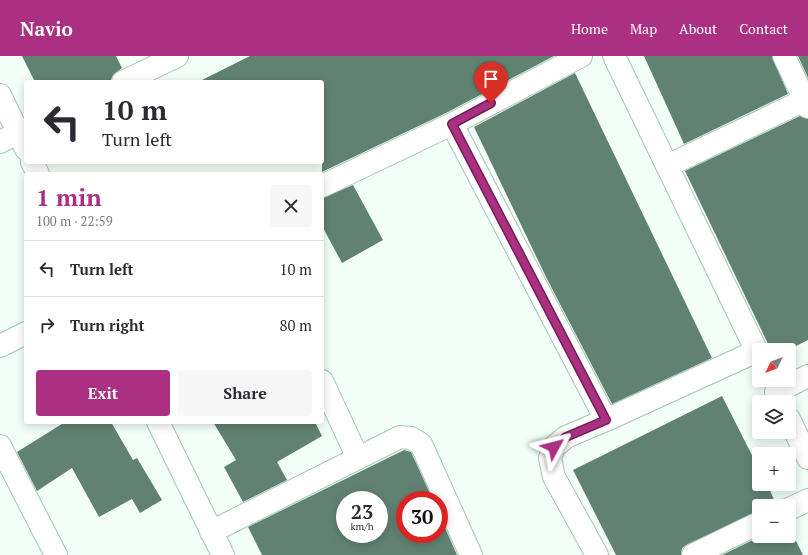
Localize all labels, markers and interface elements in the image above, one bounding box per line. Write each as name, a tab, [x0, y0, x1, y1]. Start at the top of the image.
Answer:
text: Navio	[20, 16, 73, 41]
text: Home	[571, 19, 608, 38]
text: Map	[630, 19, 657, 38]
text: About	[679, 19, 717, 38]
text: Contact	[739, 19, 788, 38]
pin	[474, 62, 508, 103]
icon: arrive	[480, 68, 502, 90]
text: 10 m	[102, 91, 167, 128]
icon: left	[36, 96, 88, 148]
text: Turn left	[102, 127, 172, 151]
text: 1 min	[36, 181, 102, 213]
button: close	[270, 185, 312, 227]
text: 100 m · 22:59	[36, 212, 113, 230]
icon: left	[36, 258, 58, 280]
text: Turn left	[70, 259, 134, 279]
text: 10 m	[279, 259, 312, 279]
icon: right	[36, 314, 58, 336]
text: Turn right	[70, 315, 145, 335]
text: 80 m	[279, 315, 312, 335]
north arrow	[752, 343, 796, 387]
map controls	[752, 343, 796, 543]
button: Exit	[36, 370, 170, 416]
button: Share	[178, 370, 312, 416]
button: layers	[752, 395, 796, 439]
position arrow	[533, 426, 575, 468]
button: +	[752, 447, 796, 491]
speed limit sign: 30	[396, 491, 448, 543]
text: 23	[351, 498, 373, 525]
button: −	[752, 499, 796, 543]
text: km/h	[350, 520, 374, 533]

